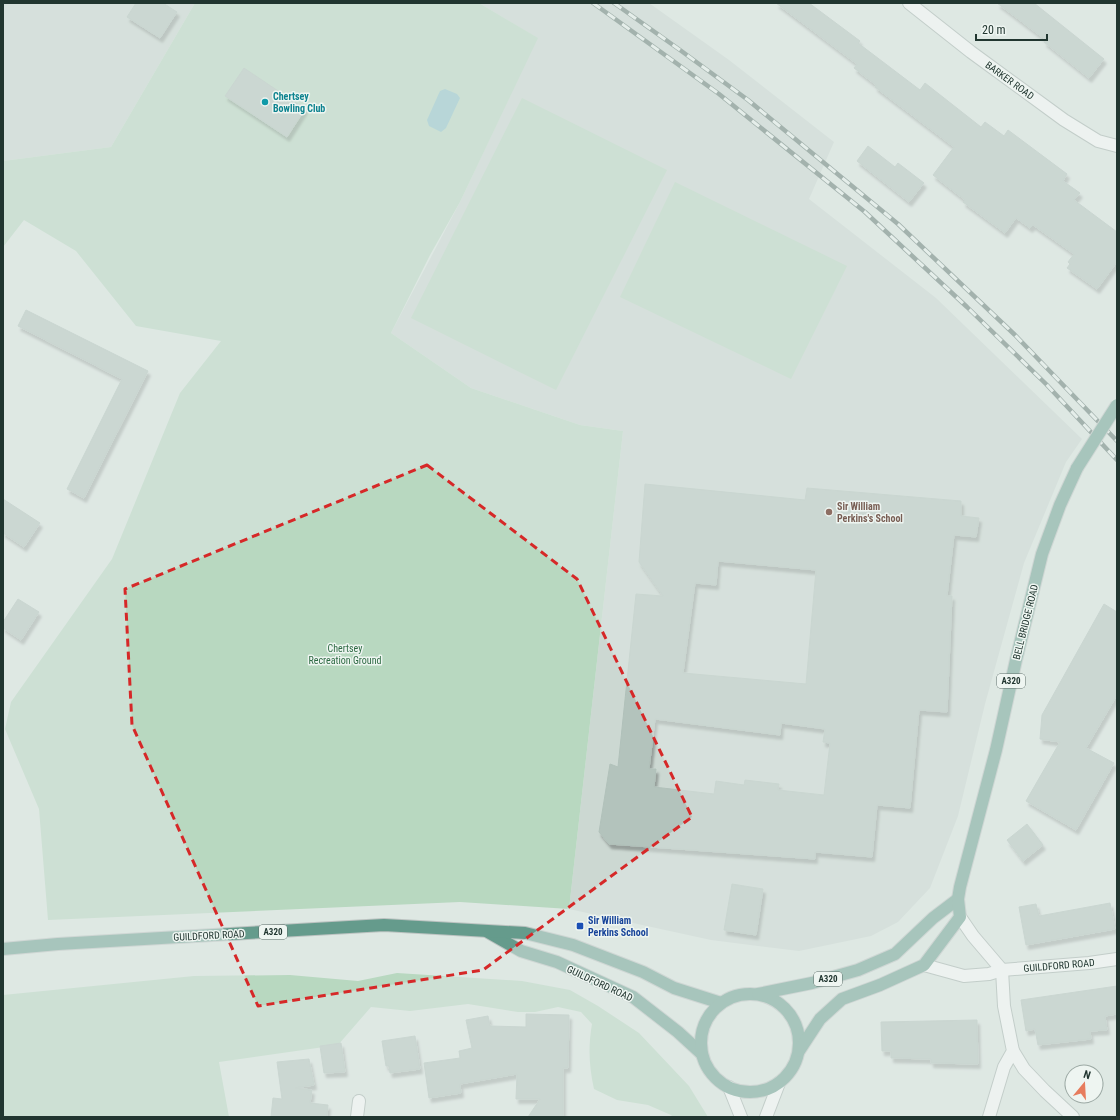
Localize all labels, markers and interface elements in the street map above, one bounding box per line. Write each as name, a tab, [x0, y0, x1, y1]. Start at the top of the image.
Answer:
scale bar	[976, 16, 1047, 42]
text: 20 m	[982, 23, 1006, 37]
street label: BARKER ROAD	[983, 59, 1036, 102]
place label: Chertsey Bowling Club	[273, 91, 325, 114]
marker: Chertsey Bowling Club	[260, 97, 270, 107]
place label: Sir William Perkins's School	[837, 501, 903, 524]
marker: Sir William Perkins's School	[824, 507, 834, 517]
street label: BELL BRIDGE ROAD	[1011, 583, 1040, 661]
park label: Chertsey Recreation Ground	[309, 643, 382, 666]
road number: A320	[997, 674, 1025, 688]
place label: Sir William Perkins School	[588, 915, 648, 938]
marker: Sir William Perkins School	[575, 921, 585, 931]
road number: A320	[259, 925, 287, 939]
street label: GUILDFORD ROAD	[173, 928, 245, 943]
street label: GUILDFORD ROAD	[1023, 957, 1095, 974]
street label: GUILDFORD ROAD	[565, 963, 635, 1004]
road number: A320	[814, 972, 842, 986]
north arrow	[1064, 1064, 1104, 1104]
text: N	[1082, 1068, 1092, 1082]

